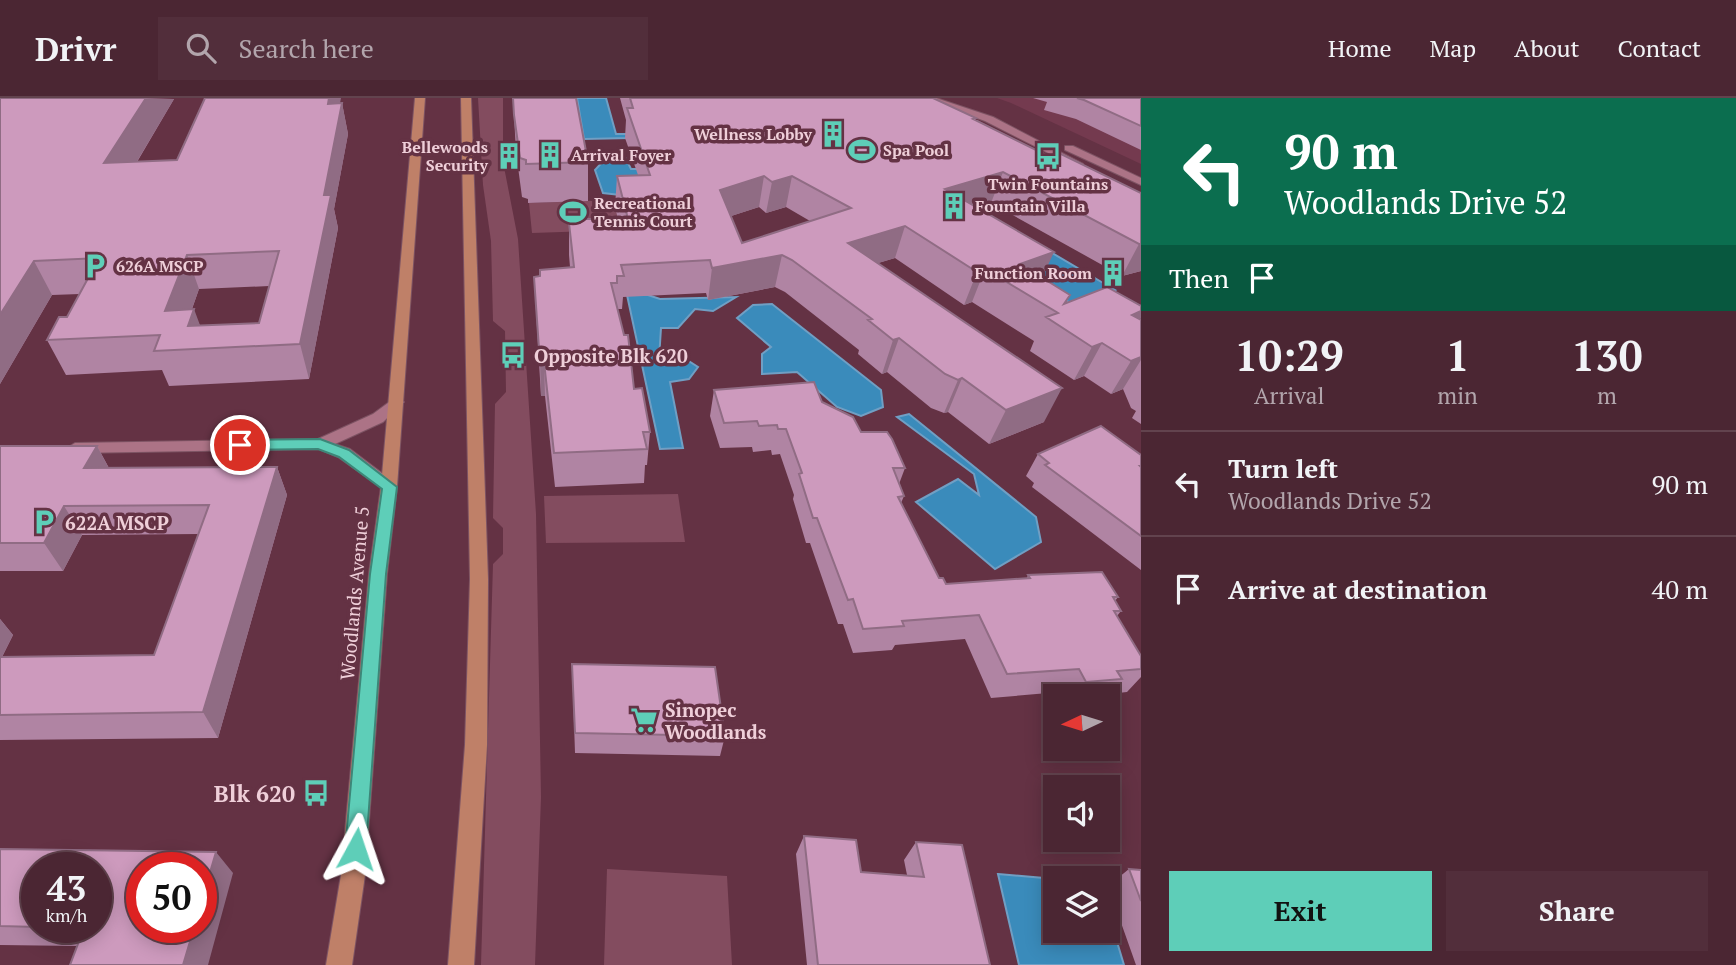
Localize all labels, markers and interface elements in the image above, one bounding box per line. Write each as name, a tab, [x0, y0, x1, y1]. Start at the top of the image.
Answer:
search box	[158, 17, 648, 80]
text: Drivr	[35, 27, 116, 70]
icon: search	[182, 29, 220, 67]
text: Search here	[238, 31, 374, 65]
text: Home	[1328, 32, 1392, 64]
text: Map	[1430, 32, 1476, 64]
text: About	[1514, 32, 1580, 64]
text: Contact	[1618, 32, 1701, 64]
text: 90 m	[1284, 118, 1398, 183]
building icon: Wellness Lobby	[818, 119, 848, 149]
place label: Wellness Lobby	[694, 123, 813, 145]
icon: left	[1169, 126, 1260, 217]
sports icon: Spa Pool	[847, 135, 877, 165]
place label: Bellewoods Security	[402, 136, 489, 176]
place label: Spa Pool	[883, 139, 949, 161]
building icon: Arrival Foyer	[535, 140, 565, 170]
building icon: Bellewoods Security	[494, 141, 524, 171]
bus stop icon: Twin Fountains	[1033, 141, 1063, 171]
place label: Arrival Foyer	[571, 144, 671, 166]
place label: Twin Fountains	[988, 173, 1108, 195]
text: Woodlands Drive 52	[1284, 181, 1567, 223]
building icon: Fountain Villa	[939, 191, 969, 221]
place label: Recreational Tennis Court	[594, 192, 693, 232]
place label: Fountain Villa	[975, 195, 1086, 217]
sports icon: Recreational Tennis Court	[558, 197, 588, 227]
parking icon: 626A MSCP	[80, 251, 110, 281]
place label: 626A MSCP	[116, 255, 203, 277]
building icon: Function Room	[1098, 258, 1128, 288]
icon: arrive	[1243, 259, 1281, 297]
text: Then	[1169, 261, 1229, 295]
place label: Function Room	[975, 262, 1092, 284]
text: 10:29	[1235, 327, 1344, 383]
text: 1	[1446, 327, 1469, 383]
text: 130	[1571, 327, 1642, 383]
bus stop icon: Opposite Blk 620	[498, 340, 528, 370]
place label: Opposite Blk 620	[534, 343, 688, 368]
text: Arrival	[1254, 380, 1324, 411]
text: min	[1437, 380, 1478, 411]
text: m	[1597, 380, 1617, 411]
pin	[210, 415, 270, 475]
icon: arrive	[221, 426, 259, 464]
text: Turn left	[1228, 451, 1338, 485]
icon: left	[1169, 465, 1207, 503]
text: 90 m	[1652, 467, 1708, 501]
text: Woodlands Drive 52	[1228, 485, 1432, 516]
street label: Woodlands Avenue 5	[334, 505, 374, 681]
parking icon: 622A MSCP	[29, 507, 59, 537]
place label: 622A MSCP	[65, 510, 169, 535]
icon: arrive	[1169, 570, 1207, 608]
text: Arrive at destination	[1228, 572, 1487, 606]
text: 40 m	[1652, 572, 1708, 606]
north arrow	[1043, 684, 1120, 761]
map controls	[1043, 684, 1120, 943]
place label: Sinopec Woodlands	[665, 697, 767, 744]
supermarket icon: Sinopec Woodlands	[629, 705, 659, 735]
button: sound	[1043, 775, 1120, 852]
place label: Blk 620	[214, 778, 295, 809]
bus stop icon: Blk 620	[301, 778, 331, 808]
position arrow	[319, 812, 393, 886]
speed limit sign: 50	[126, 852, 217, 943]
text: 43	[47, 865, 86, 911]
button: layers	[1043, 866, 1120, 943]
button: Exit	[1169, 871, 1432, 951]
button: Share	[1446, 871, 1708, 951]
text: km/h	[46, 903, 87, 927]

